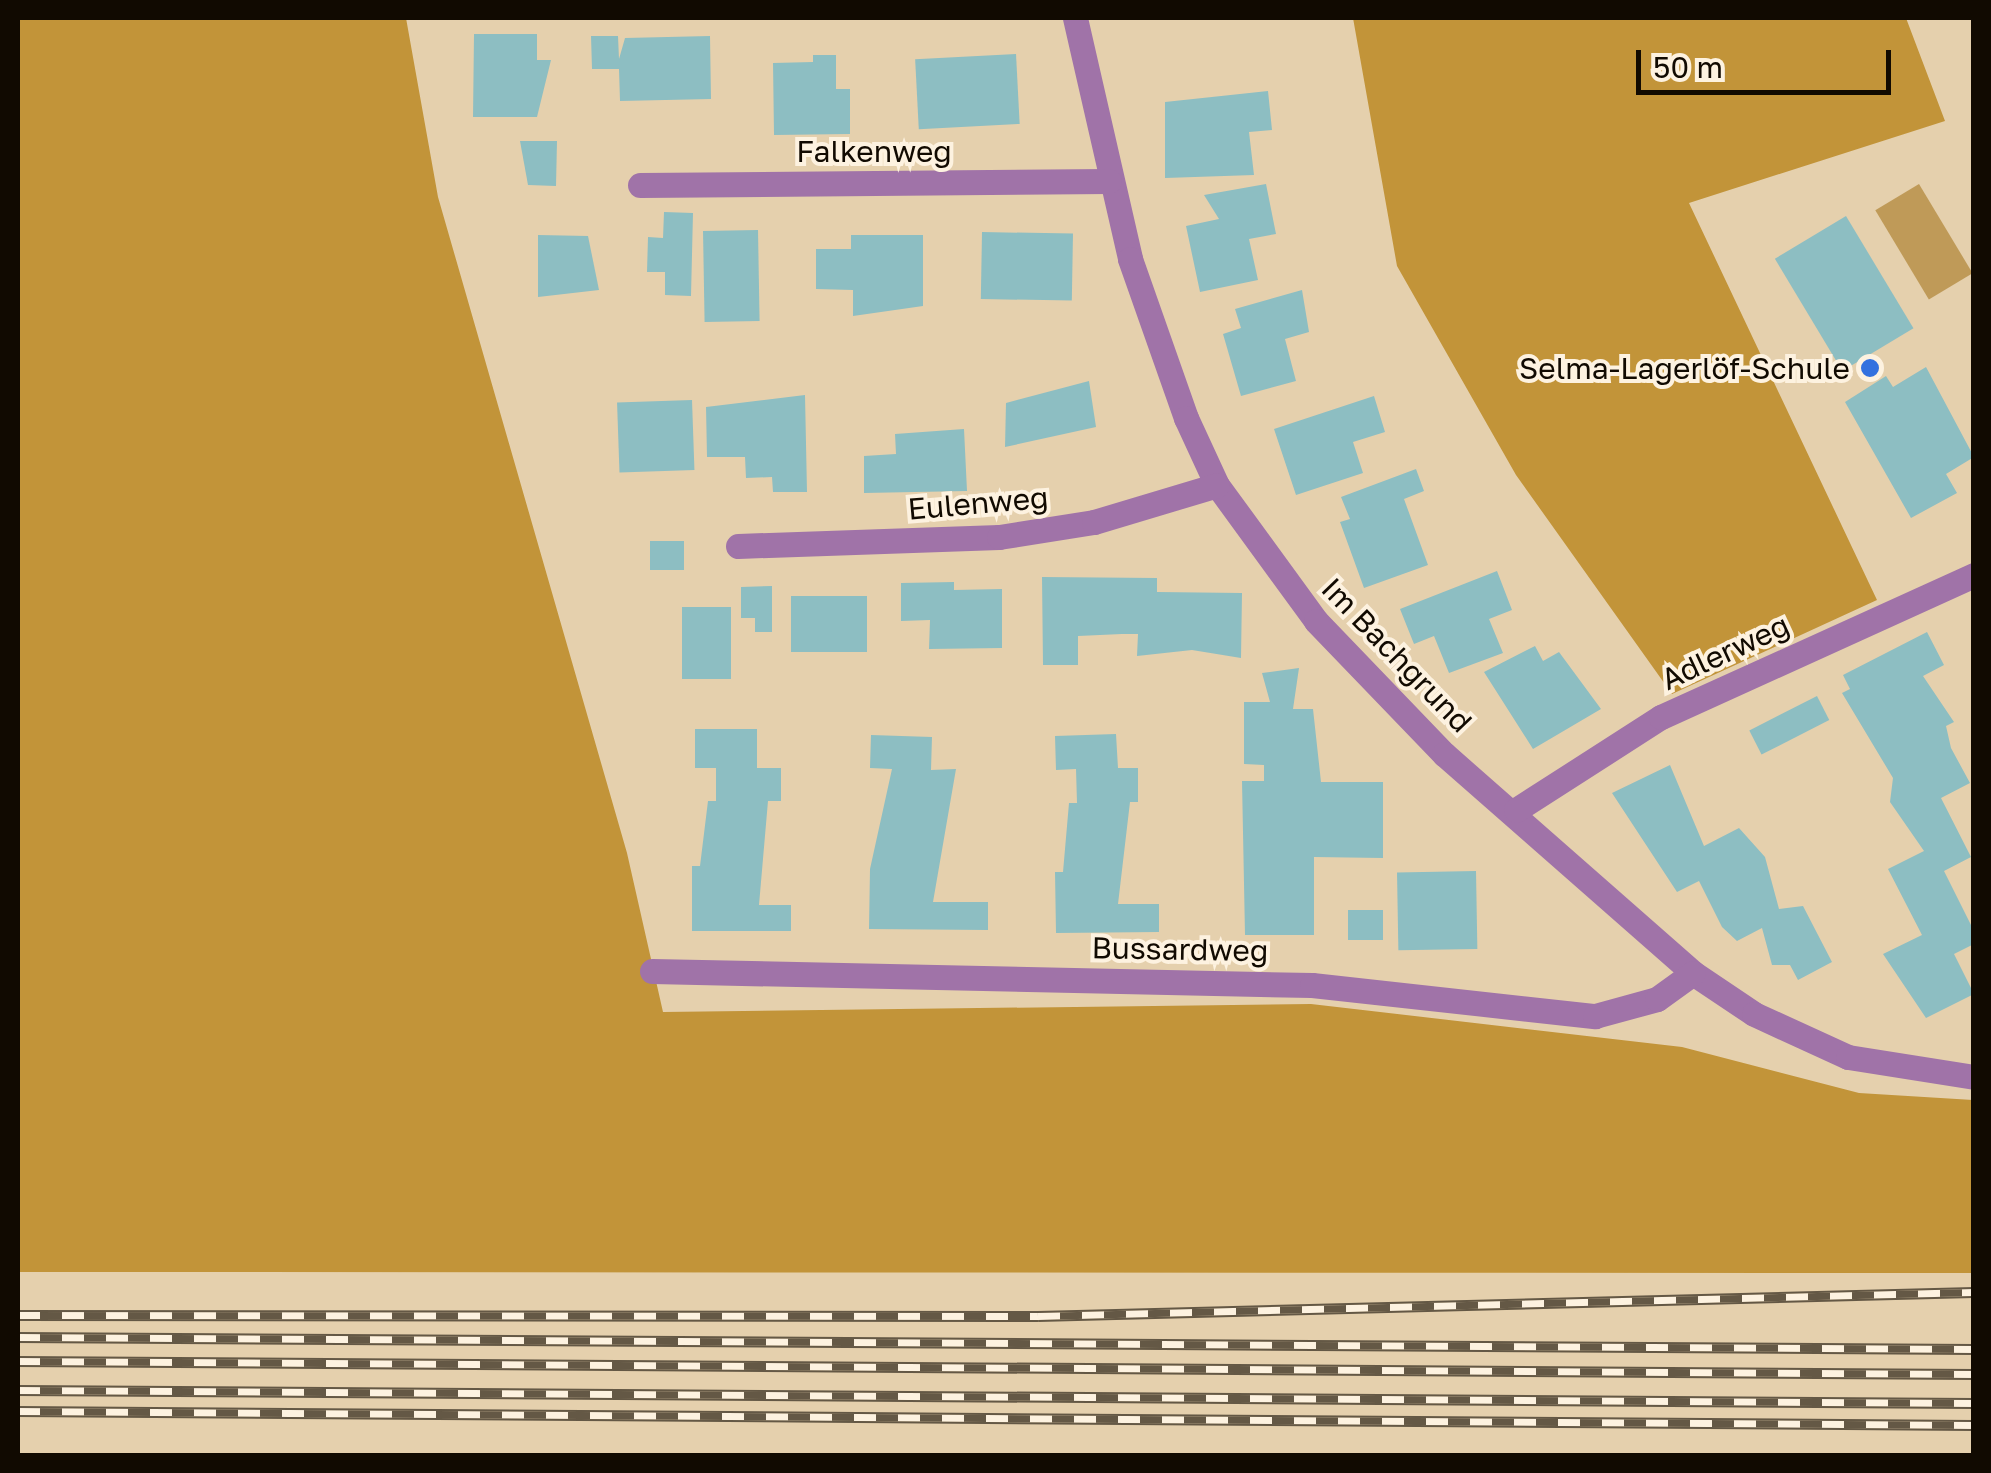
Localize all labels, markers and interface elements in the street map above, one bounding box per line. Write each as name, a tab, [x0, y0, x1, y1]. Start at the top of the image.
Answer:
scale bar	[1641, 30, 1896, 92]
text: 50 m	[1653, 49, 1723, 85]
street label: Falkenweg	[796, 133, 952, 169]
place label: Selma-Lagerlöf-Schule	[1519, 350, 1850, 386]
marker: Selma-Lagerlöf-Schule	[1859, 357, 1881, 379]
street label: Eulenweg	[906, 479, 1050, 527]
street label: Im Bachgrund	[1314, 570, 1480, 740]
street label: Adlerweg	[1655, 607, 1795, 697]
street label: Bussardweg	[1091, 929, 1269, 969]

